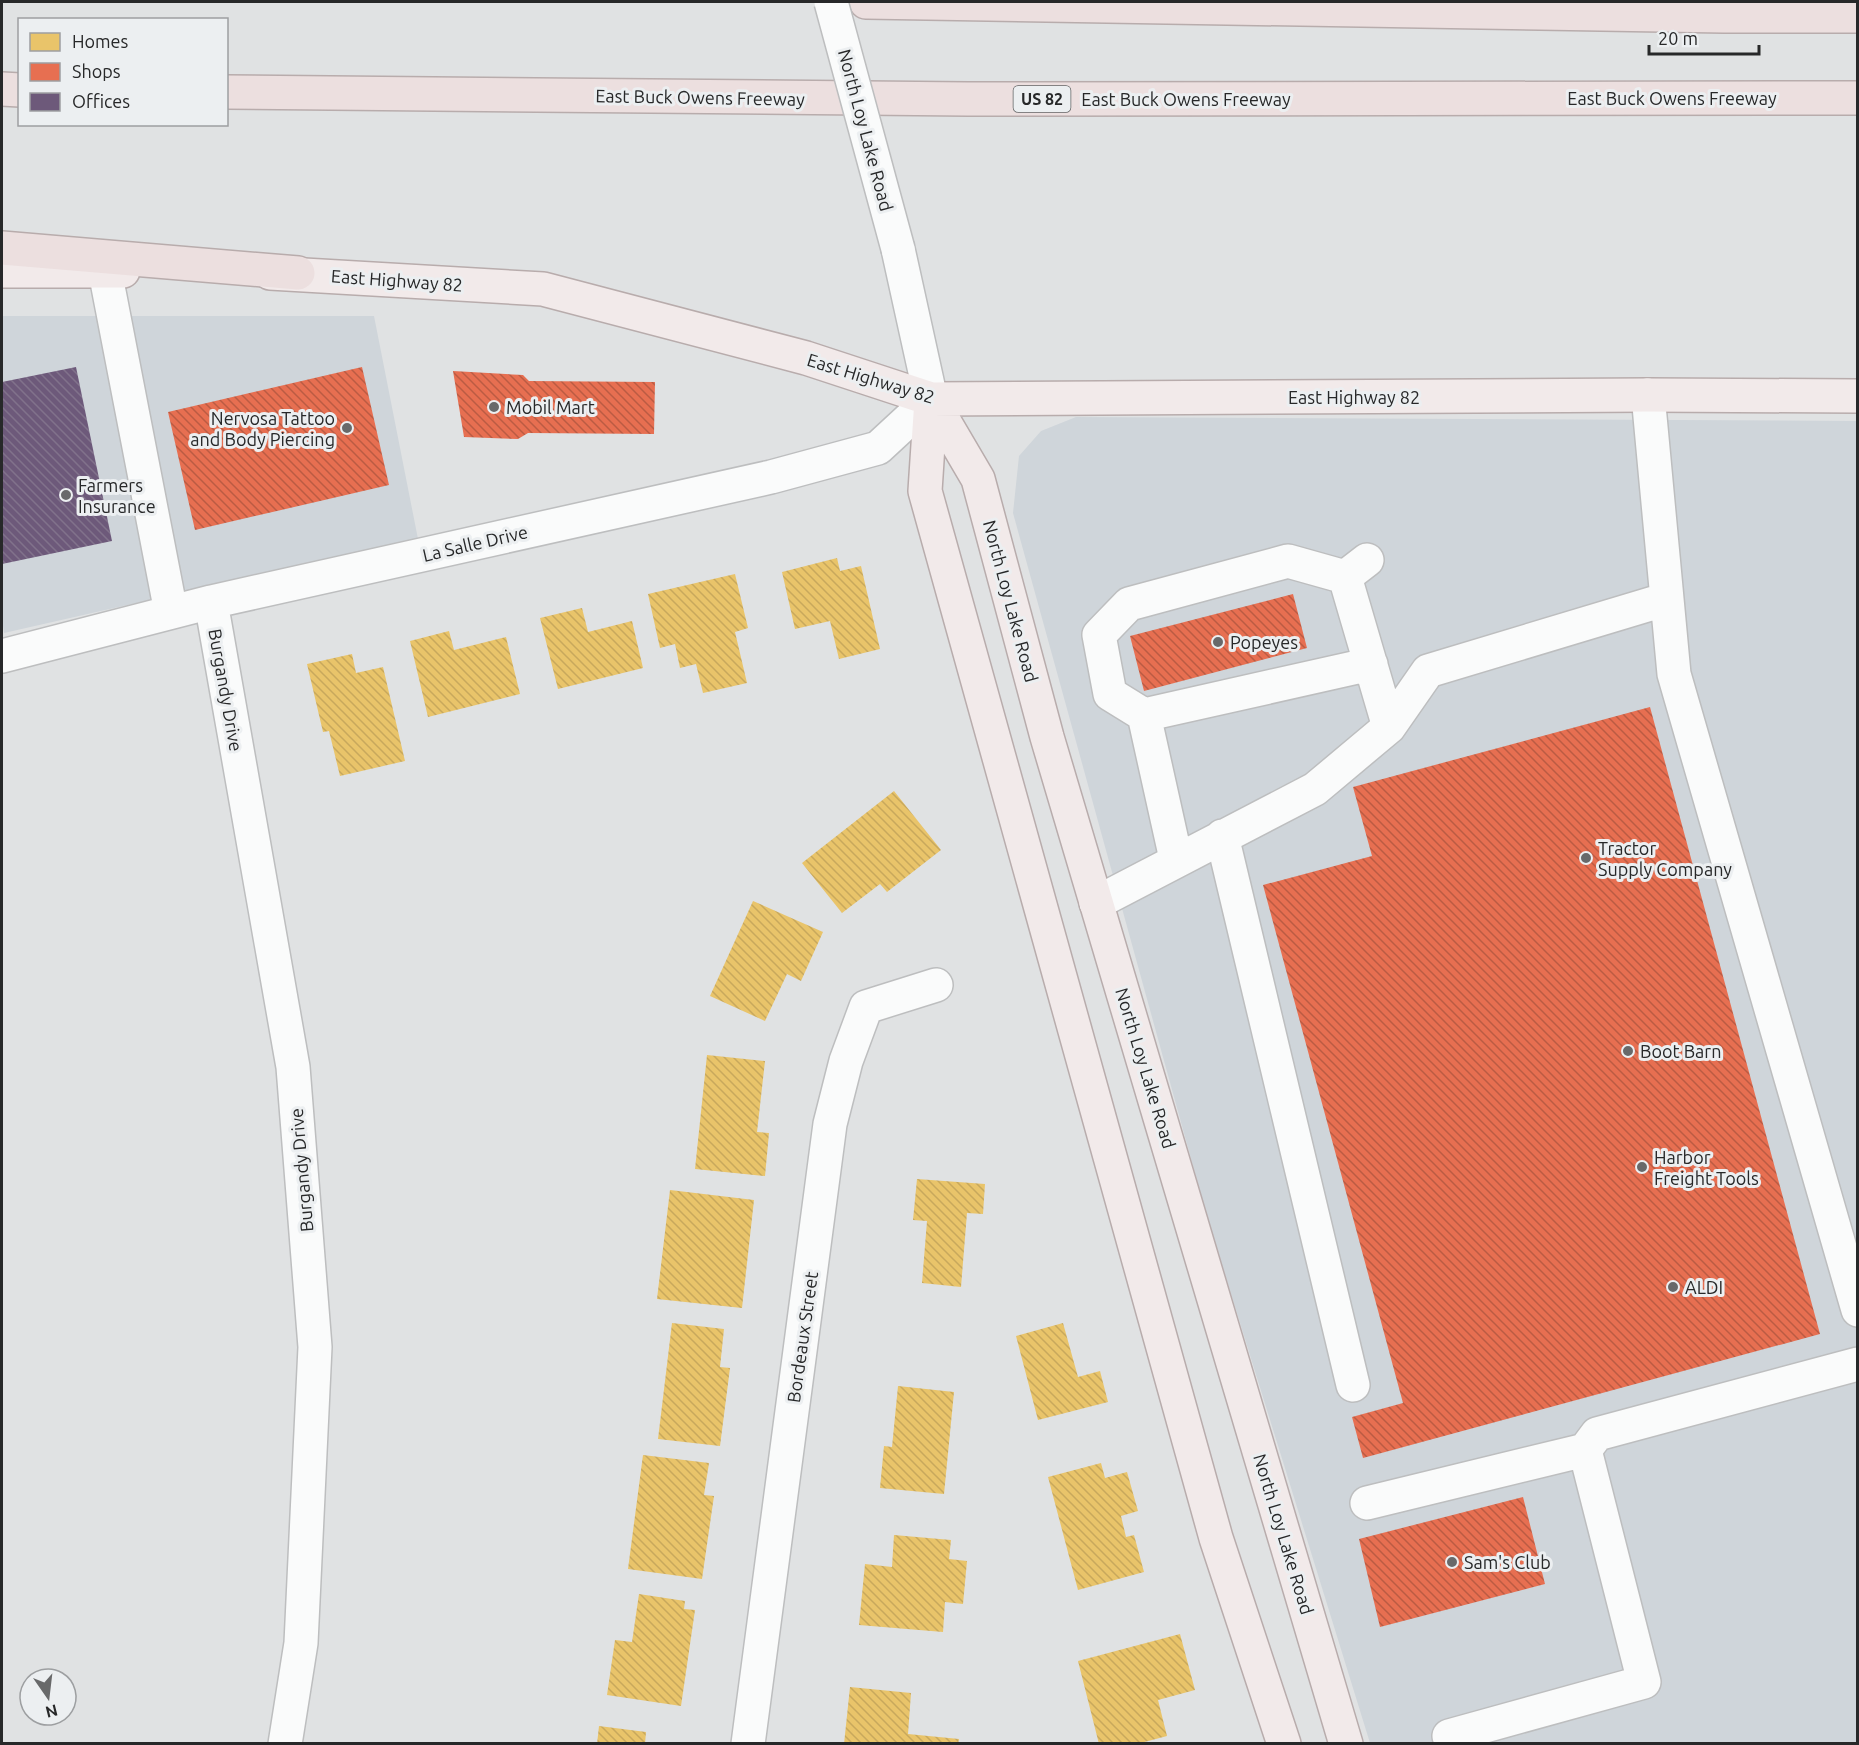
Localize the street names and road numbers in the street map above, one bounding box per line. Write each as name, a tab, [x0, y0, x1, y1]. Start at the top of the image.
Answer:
street label: North Loy Lake Road	[835, 47, 897, 213]
street label: East Buck Owens Freeway	[595, 85, 805, 109]
road number: US 82	[1014, 86, 1070, 112]
street label: East Buck Owens Freeway	[1567, 88, 1777, 108]
street label: East Buck Owens Freeway	[1081, 89, 1291, 109]
street label: East Highway 82	[330, 265, 464, 295]
street label: East Highway 82	[805, 349, 937, 407]
street label: East Highway 82	[1288, 387, 1420, 407]
street label: North Loy Lake Road	[980, 518, 1042, 684]
street label: La Salle Drive	[420, 521, 530, 565]
street label: Burgandy Drive	[205, 627, 247, 753]
street label: North Loy Lake Road	[1112, 985, 1180, 1151]
street label: Burgandy Drive	[286, 1107, 316, 1233]
street label: Bordeaux Street	[783, 1270, 821, 1404]
street label: North Loy Lake Road	[1250, 1451, 1318, 1617]

